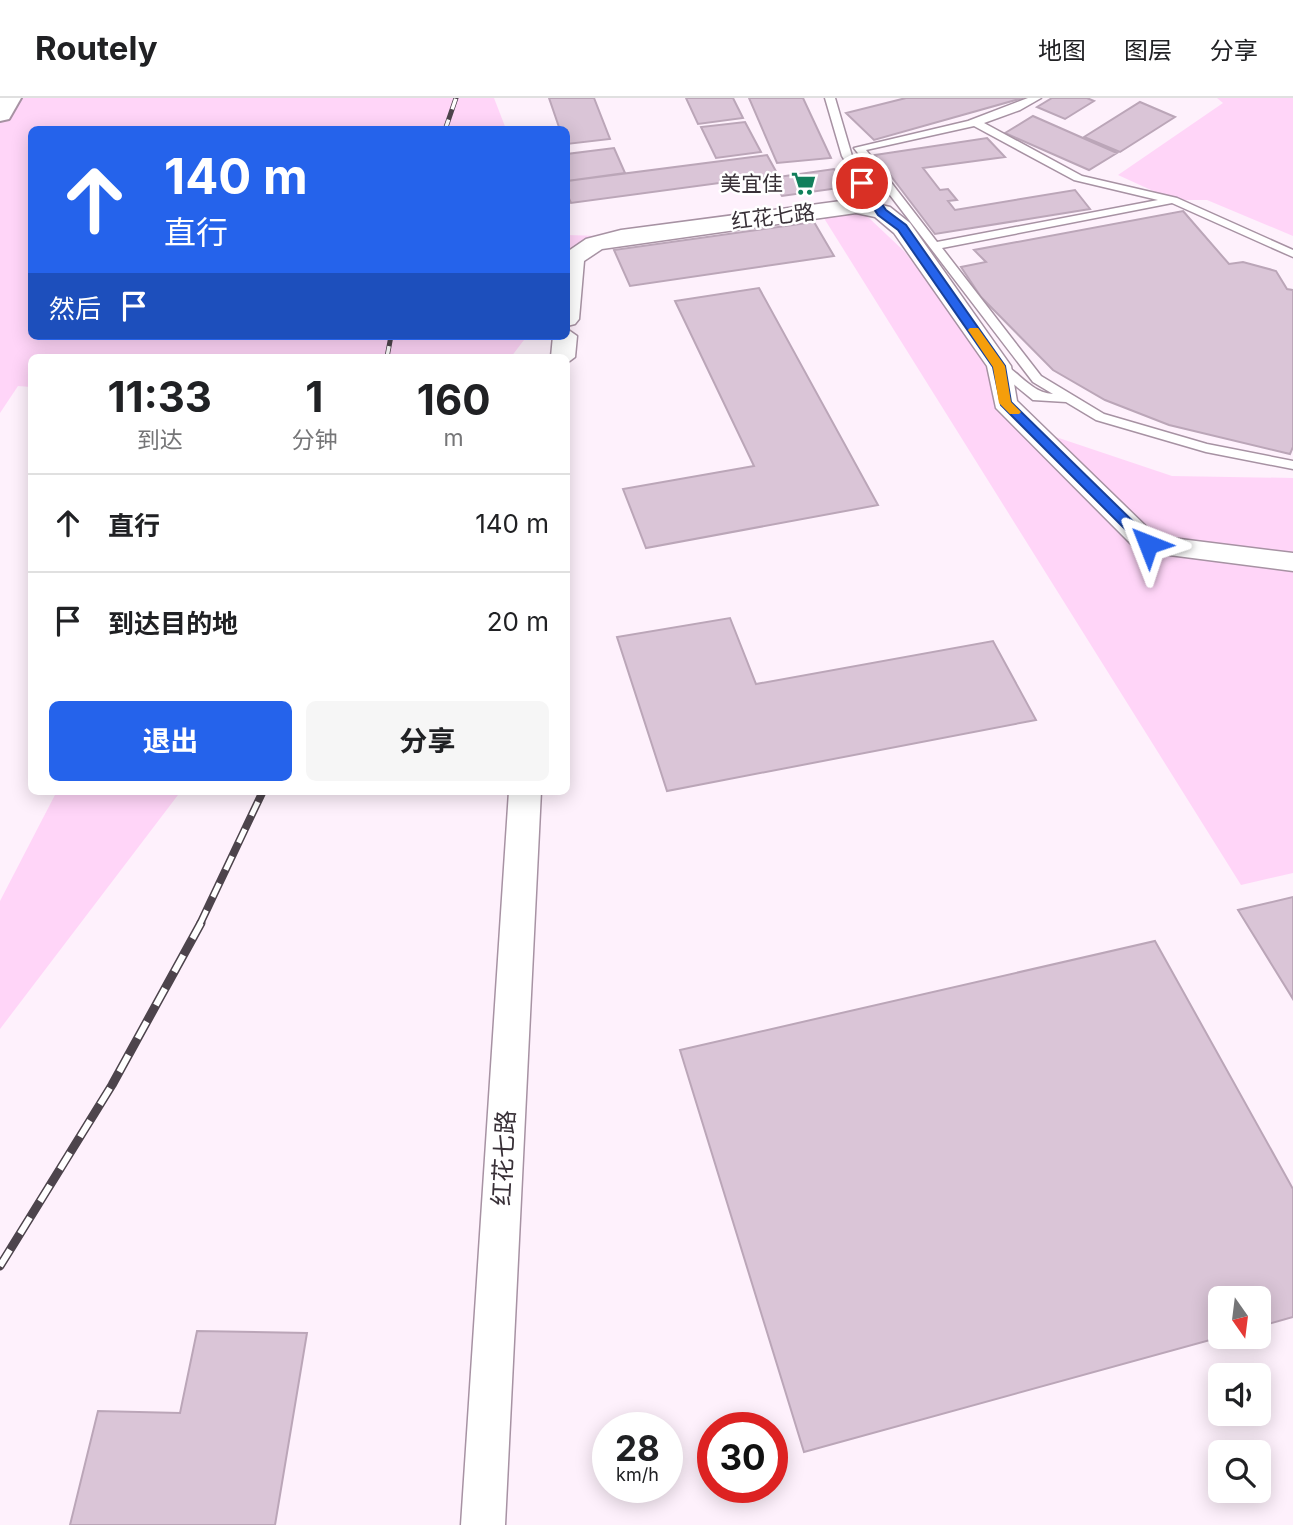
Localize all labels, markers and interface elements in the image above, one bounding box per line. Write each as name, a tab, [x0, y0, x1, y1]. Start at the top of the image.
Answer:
text: Routely	[35, 28, 158, 68]
text: 地图	[1038, 36, 1086, 65]
text: 图层	[1124, 36, 1172, 65]
text: 分享	[1210, 36, 1258, 65]
text: 140 m	[164, 147, 308, 206]
pin	[832, 153, 892, 213]
icon: ahead	[49, 154, 140, 245]
icon: arrive	[843, 164, 881, 202]
supermarket icon: 美宜佳	[789, 170, 817, 198]
place label: 美宜佳	[720, 171, 783, 196]
street label: 红花七路	[730, 199, 816, 234]
text: 直行	[164, 213, 228, 252]
icon: arrive	[115, 287, 153, 325]
text: 然后	[49, 293, 101, 324]
text: 11:33	[107, 371, 212, 422]
text: 1	[305, 371, 323, 422]
text: 160	[417, 374, 491, 425]
text: m	[444, 424, 464, 452]
text: 到达	[137, 426, 183, 454]
text: 分钟	[291, 426, 337, 454]
icon: ahead	[49, 504, 87, 542]
position arrow	[1111, 507, 1185, 581]
text: 140 m	[475, 508, 549, 539]
text: 直行	[108, 510, 160, 541]
icon: arrive	[49, 602, 87, 640]
text: 20 m	[487, 606, 549, 637]
text: 到达目的地	[108, 608, 238, 639]
button: 退出	[49, 701, 292, 781]
button: 分享	[306, 701, 549, 781]
street label: 红花七路	[487, 1109, 520, 1207]
north arrow	[1208, 1286, 1270, 1349]
map controls	[1208, 1286, 1271, 1503]
button: sound	[1208, 1363, 1271, 1426]
speed limit sign: 30	[697, 1412, 788, 1503]
text: 28	[615, 1427, 660, 1469]
button: search	[1208, 1440, 1271, 1503]
text: km/h	[616, 1464, 659, 1485]

